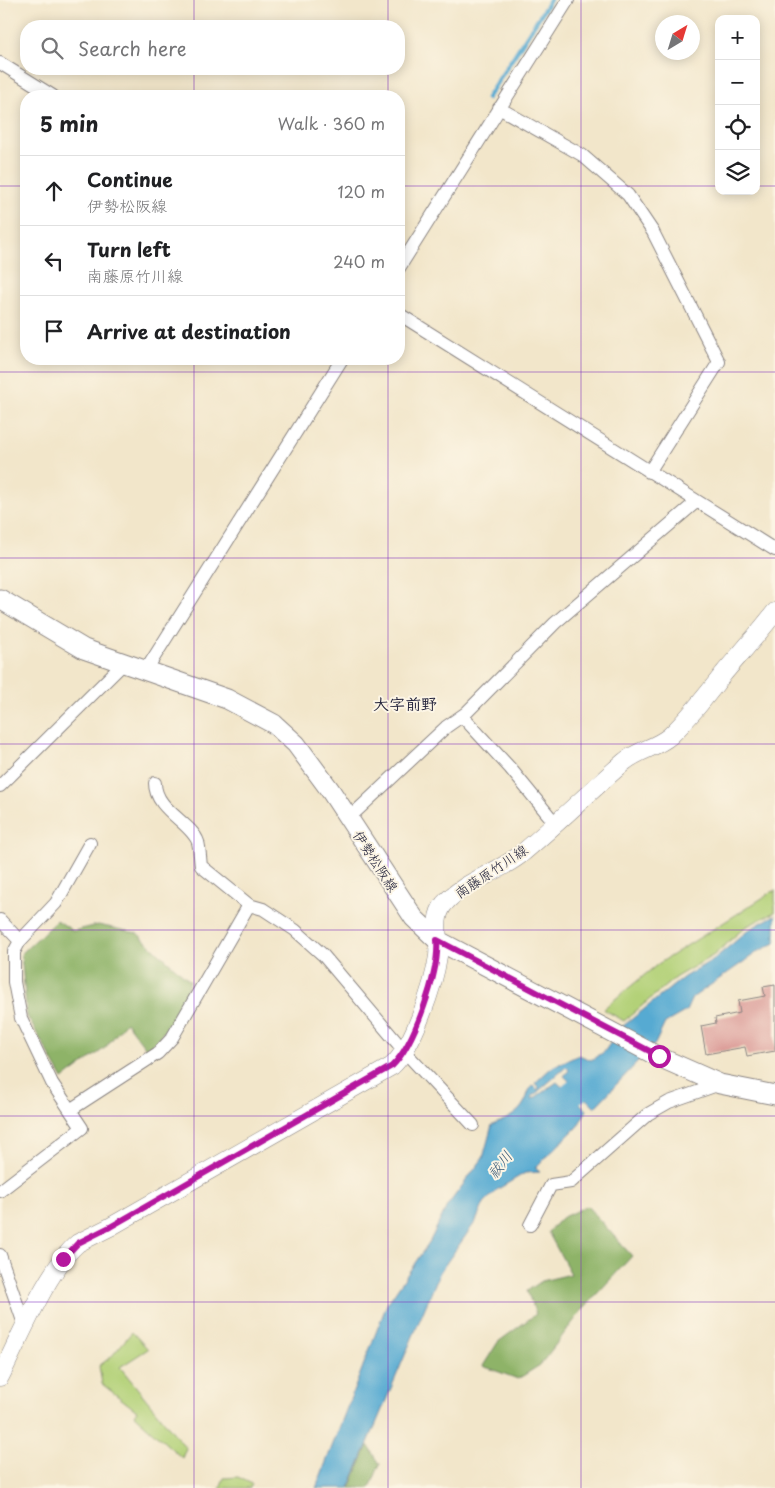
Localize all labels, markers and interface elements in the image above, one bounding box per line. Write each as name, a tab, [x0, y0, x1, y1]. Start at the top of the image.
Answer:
north arrow	[655, 15, 700, 60]
map controls	[715, 15, 760, 195]
button: +	[715, 15, 760, 60]
search box	[20, 20, 405, 75]
icon: search	[38, 34, 66, 62]
text: Search here	[78, 34, 187, 62]
button: −	[715, 60, 760, 105]
button: locate	[715, 105, 760, 150]
text: 5 min	[40, 107, 98, 139]
text: Walk · 360 m	[278, 111, 385, 135]
button: layers	[715, 150, 760, 195]
text: Continue	[87, 165, 173, 193]
icon: ahead	[40, 177, 68, 205]
text: 120 m	[338, 179, 385, 203]
text: 伊勢松阪線	[87, 193, 167, 217]
text: Turn left	[87, 235, 171, 263]
icon: left	[40, 247, 68, 275]
text: 240 m	[333, 249, 385, 273]
text: 南藤原竹川線	[87, 263, 183, 287]
icon: arrive	[40, 317, 68, 345]
text: Arrive at destination	[87, 317, 291, 345]
district label: 大字前野	[373, 691, 437, 715]
street label: 伊勢松阪線	[348, 826, 404, 896]
street label: 南藤原竹川線	[450, 839, 532, 903]
route start	[648, 1045, 671, 1068]
water label: 祓川	[481, 1145, 517, 1183]
route end	[52, 1248, 75, 1271]

